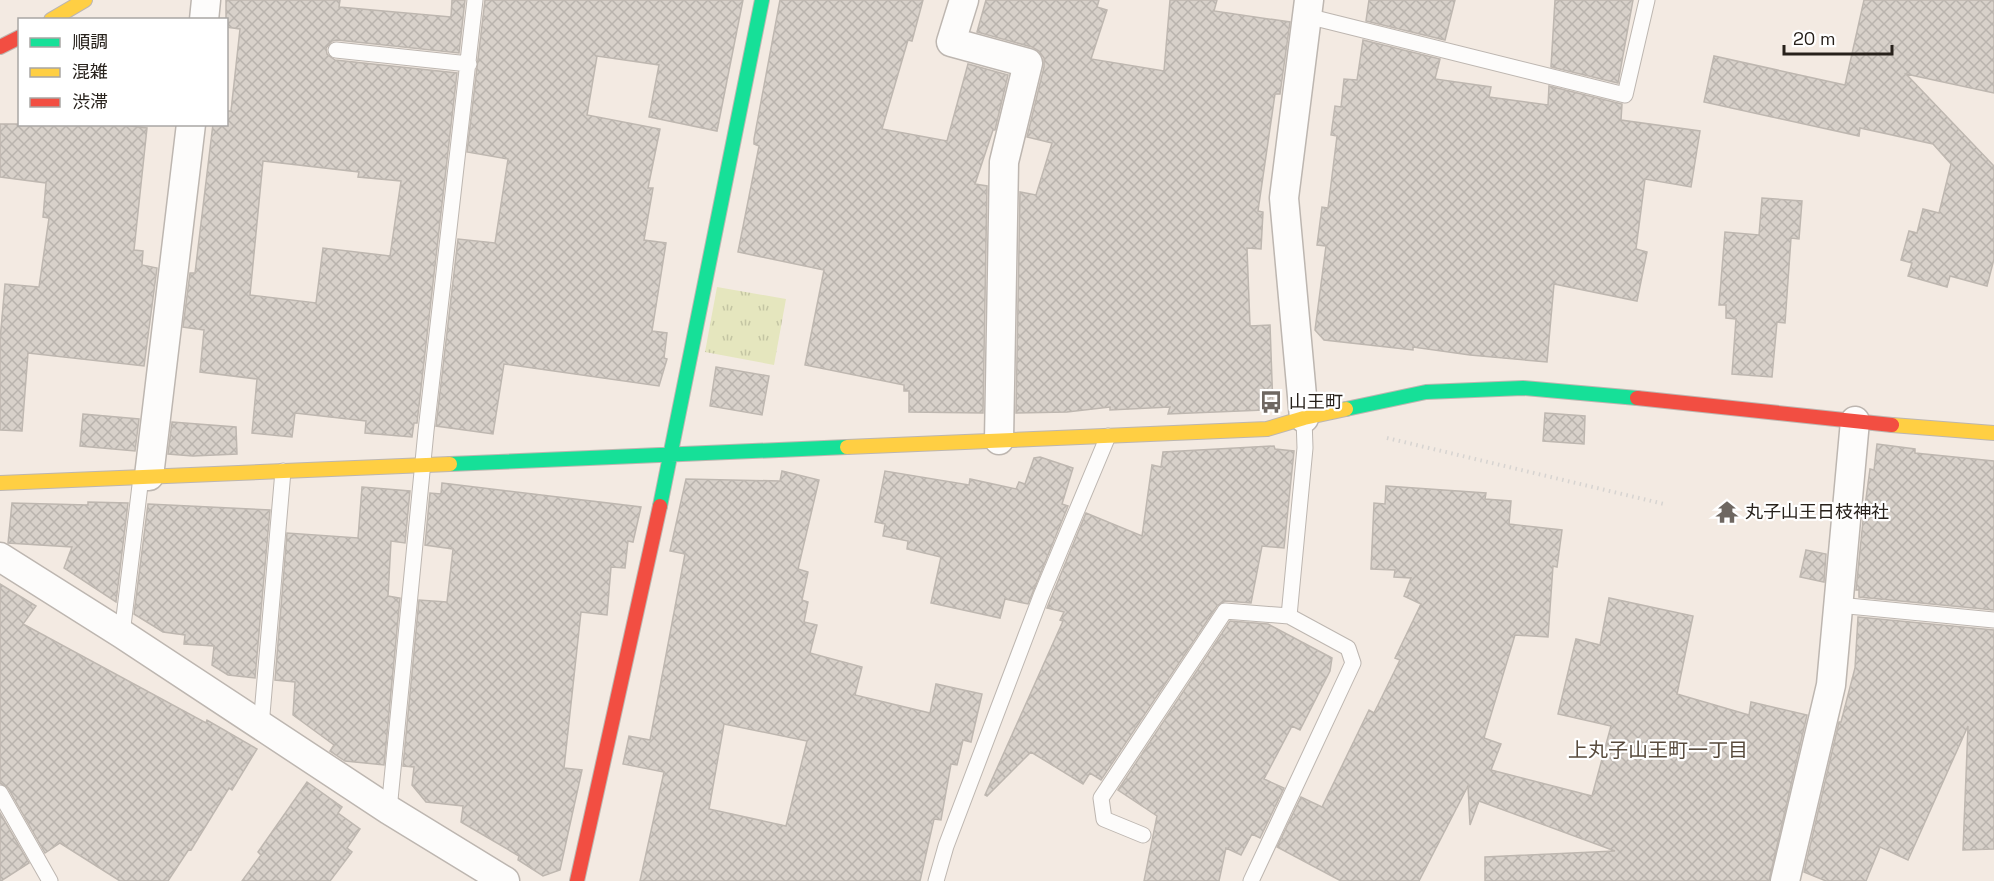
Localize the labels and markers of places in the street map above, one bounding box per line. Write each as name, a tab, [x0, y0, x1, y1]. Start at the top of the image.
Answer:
bus stop icon: 山王町	[1258, 389, 1284, 415]
place label: 山王町	[1289, 390, 1343, 413]
temple icon: 丸子山王日枝神社	[1714, 499, 1740, 525]
place label: 丸子山王日枝神社	[1745, 500, 1889, 523]

